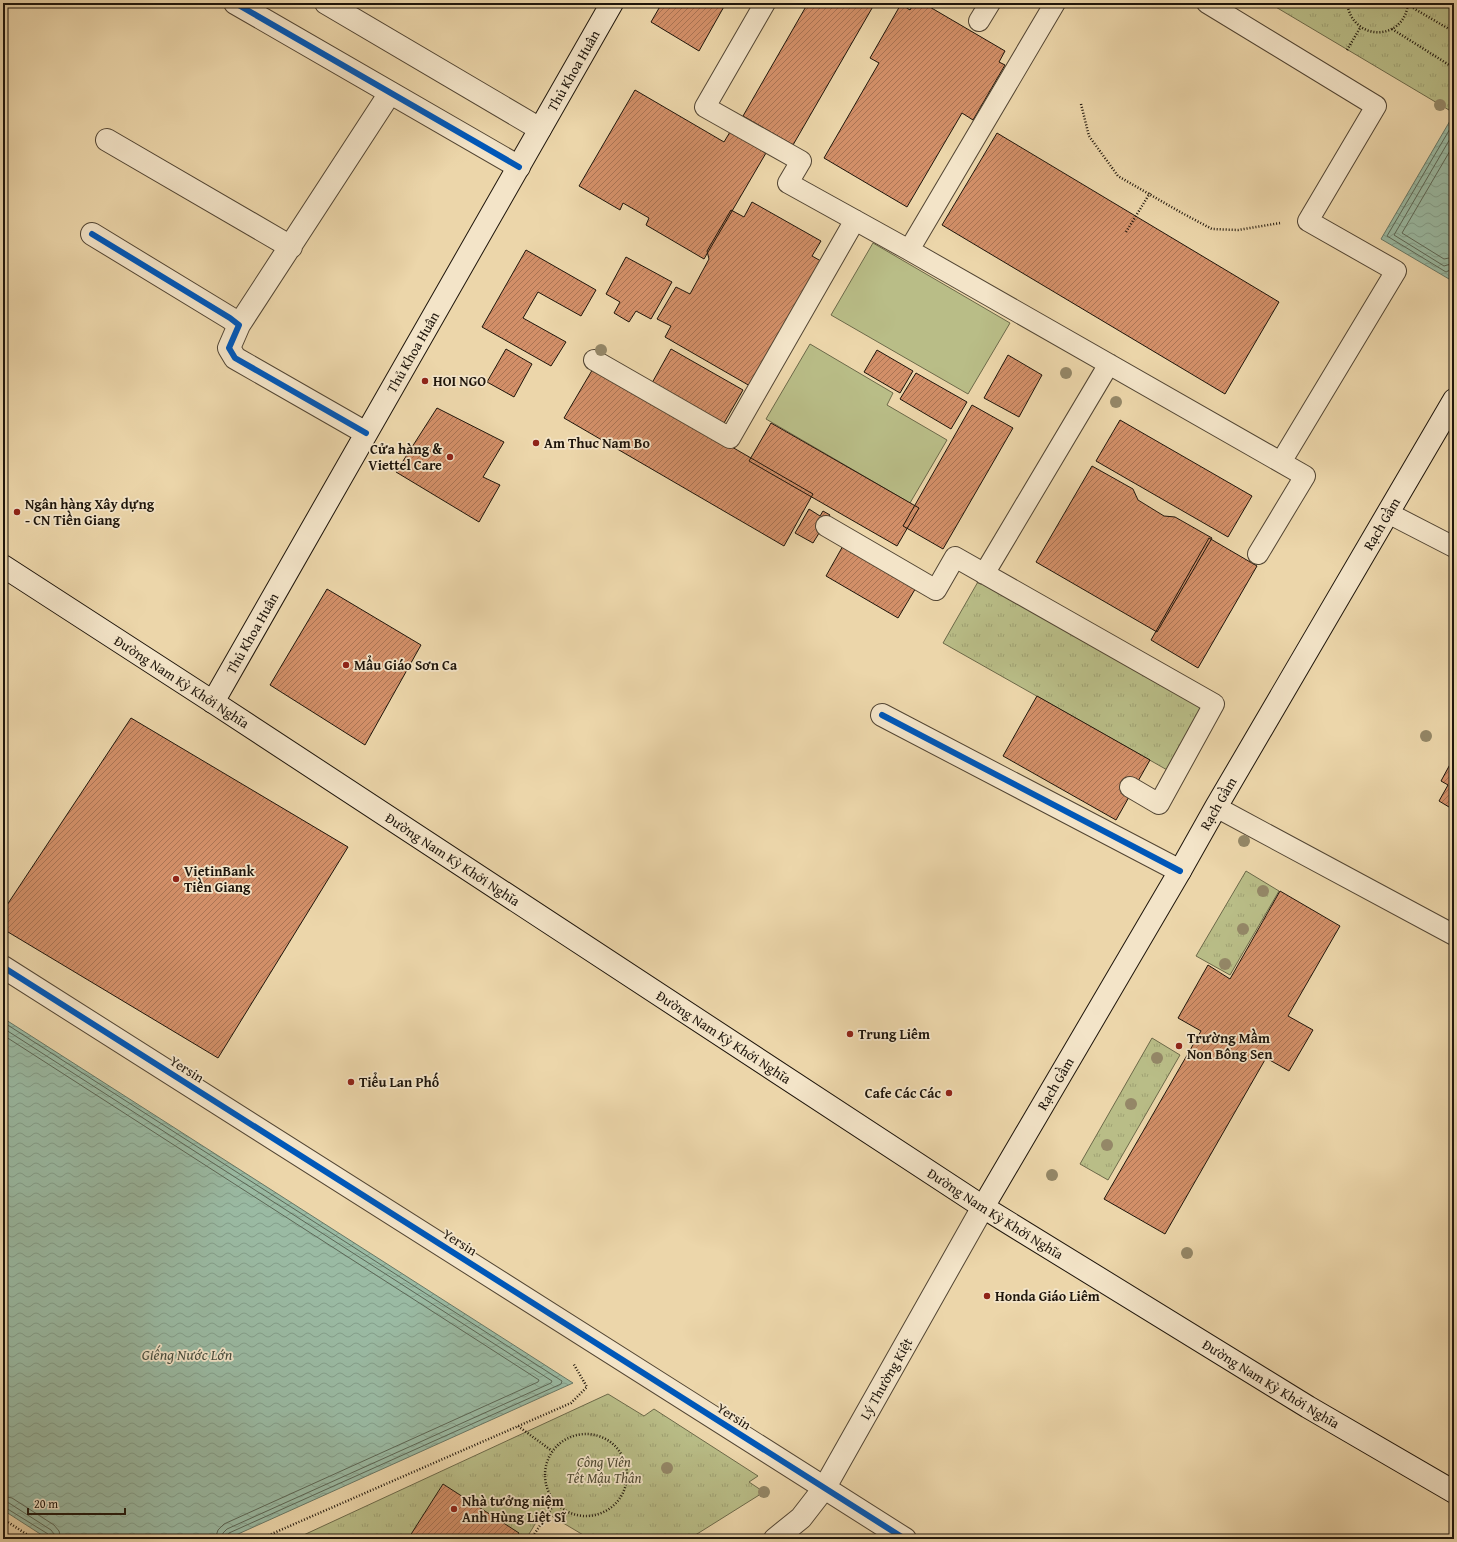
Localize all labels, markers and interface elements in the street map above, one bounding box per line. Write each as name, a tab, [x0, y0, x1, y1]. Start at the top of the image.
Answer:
street label: Thủ Khoa Huân	[542, 26, 605, 115]
street label: Thủ Khoa Huân	[382, 307, 444, 396]
place label: HOI NGO	[433, 371, 486, 391]
marker: HOI NGO	[420, 376, 430, 386]
place label: Am Thuc Nam Bo	[544, 433, 650, 453]
marker: Am Thuc Nam Bo	[531, 438, 541, 448]
place label: Cửa hàng & Viettel Care	[368, 439, 442, 475]
marker: Cửa hàng & Viettel Care	[445, 452, 455, 462]
street label: Rạch Gầm	[1358, 493, 1405, 554]
place label: Ngân hàng Xây dựng - CN Tiền Giang	[25, 494, 155, 530]
marker: Ngân hàng Xây dựng - CN Tiền Giang	[12, 507, 22, 517]
street label: Thủ Khoa Huân	[221, 589, 283, 678]
street label: Đường Nam Kỳ Khởi Nghĩa	[110, 631, 253, 733]
place label: Mẩu Giáo Sơn Ca	[354, 655, 458, 675]
marker: Mẩu Giáo Sơn Ca	[341, 660, 351, 670]
street label: Rạch Gầm	[1195, 773, 1242, 834]
street label: Đường Nam Kỳ Khởi Nghĩa	[382, 808, 524, 911]
place label: VietinBank Tiền Giang	[184, 861, 256, 897]
marker: VietinBank Tiền Giang	[171, 874, 181, 884]
street label: Đường Nam Kỳ Khởi Nghĩa	[652, 985, 795, 1089]
place label: Trung Liêm	[858, 1024, 930, 1044]
place label: Trường Mầm Non Bông Sen	[1187, 1028, 1273, 1064]
marker: Trung Liêm	[845, 1029, 855, 1039]
marker: Trường Mầm Non Bông Sen	[1174, 1041, 1184, 1051]
street label: Yersin	[166, 1051, 208, 1087]
street label: Rạch Gầm	[1032, 1053, 1079, 1114]
place label: Tiểu Lan Phố	[359, 1072, 440, 1092]
marker: Tiểu Lan Phố	[346, 1077, 356, 1087]
place label: Cafe Các Các	[865, 1083, 942, 1103]
marker: Cafe Các Các	[944, 1088, 954, 1098]
street label: Đường Nam Kỳ Khởi Nghĩa	[923, 1163, 1067, 1264]
street label: Yersin	[439, 1224, 481, 1260]
place label: Honda Giáo Liêm	[995, 1286, 1100, 1306]
marker: Honda Giáo Liêm	[982, 1291, 992, 1301]
street label: Lý Thường Kiệt	[855, 1334, 917, 1423]
street label: Đường Nam Kỳ Khởi Nghĩa	[1199, 1334, 1344, 1433]
water label: Giếng Nước Lớn	[142, 1344, 233, 1365]
street label: Yersin	[713, 1398, 755, 1434]
park label: Công Viên Tết Mậu Thân	[566, 1452, 642, 1488]
scale bar	[28, 1490, 125, 1516]
place label: Nhà tưởng niệm Anh Hùng Liệt Sĩ	[462, 1491, 566, 1527]
text: 20 m	[34, 1495, 58, 1512]
marker: Nhà tưởng niệm Anh Hùng Liệt Sĩ	[449, 1504, 459, 1514]

